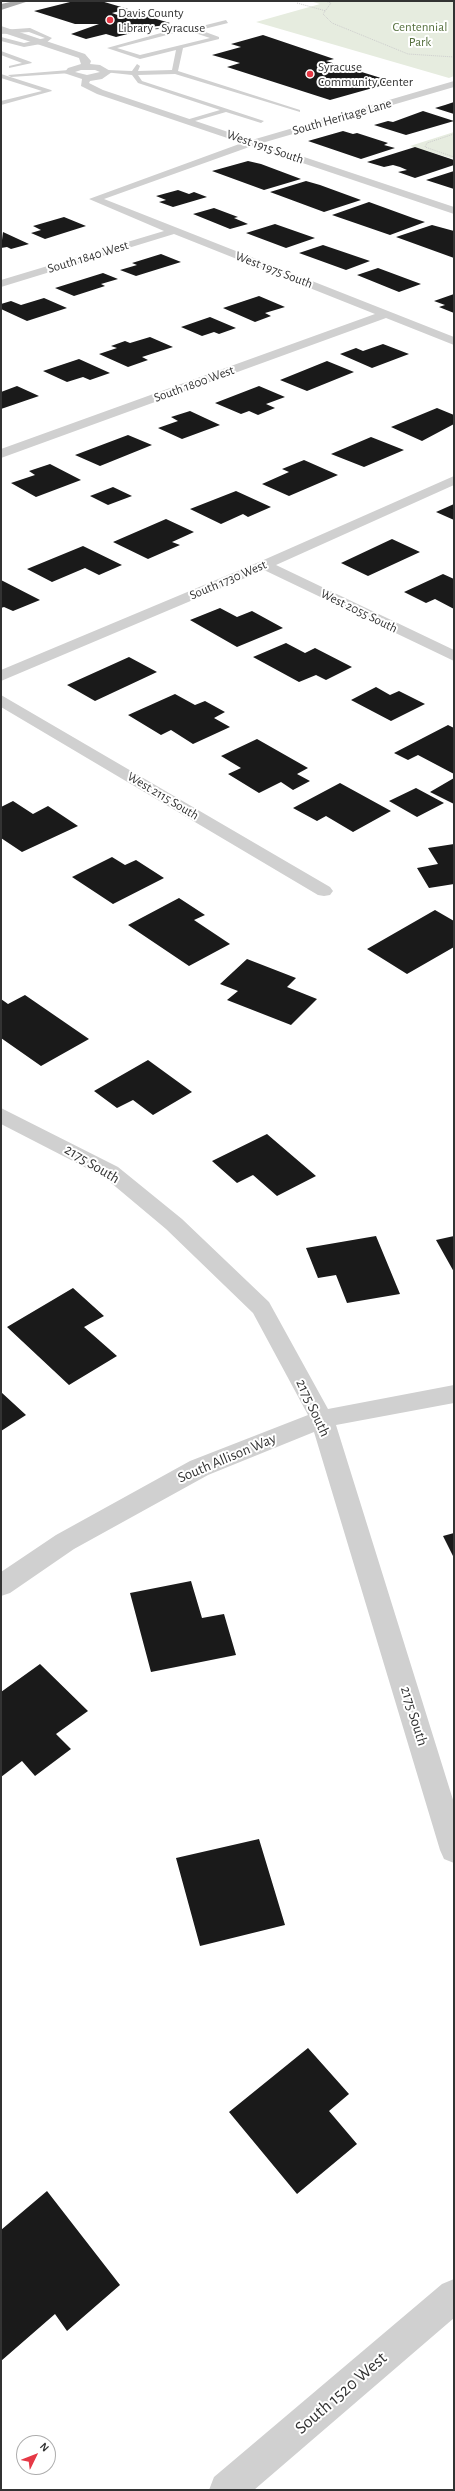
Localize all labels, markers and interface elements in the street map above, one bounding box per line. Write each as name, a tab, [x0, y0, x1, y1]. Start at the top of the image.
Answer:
place label: Davis County Library - Syracuse	[118, 5, 205, 36]
marker: Davis County Library - Syracuse	[105, 15, 115, 25]
park label: Centennial Park	[393, 19, 447, 50]
place label: Syracuse Community Center	[318, 59, 413, 90]
marker: Syracuse Community Center	[305, 69, 315, 79]
street label: South Heritage Lane	[291, 95, 393, 139]
street label: West 1915 South	[224, 127, 306, 167]
street label: South 1840 West	[46, 237, 130, 277]
street label: West 1975 South	[233, 248, 315, 292]
street label: South 1800 West	[152, 362, 236, 406]
street label: South 1730 West	[187, 557, 269, 603]
street label: West 2055 South	[318, 586, 400, 636]
street label: West 2115 South	[125, 769, 201, 823]
street label: 2175 South	[61, 1140, 123, 1188]
street label: 2175 South	[292, 1376, 334, 1440]
street label: South Allison Way	[175, 1429, 279, 1487]
street label: 2175 South	[396, 1684, 432, 1748]
street label: South 1520 West	[291, 2347, 391, 2439]
north arrow	[16, 2435, 56, 2475]
text: N	[38, 2441, 51, 2454]

